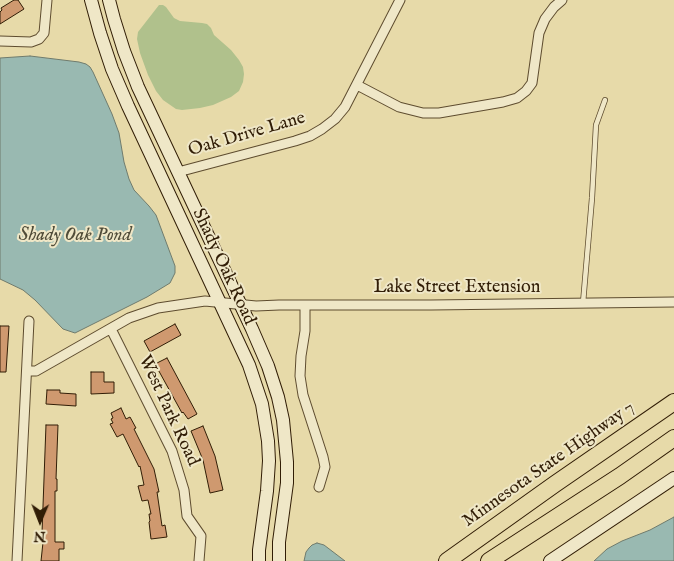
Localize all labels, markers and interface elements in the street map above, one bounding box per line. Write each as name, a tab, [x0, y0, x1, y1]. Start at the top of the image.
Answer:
street label: Oak Drive Lane	[186, 108, 308, 162]
street label: Shady Oak Road	[187, 205, 259, 329]
water label: Shady Oak Pond	[19, 225, 131, 247]
street label: Lake Street Extension	[374, 277, 540, 299]
street label: West Park Road	[133, 352, 203, 470]
street label: Minnesota State Highway 7	[459, 397, 639, 533]
north arrow	[15, 496, 65, 546]
text: N	[34, 527, 46, 545]

